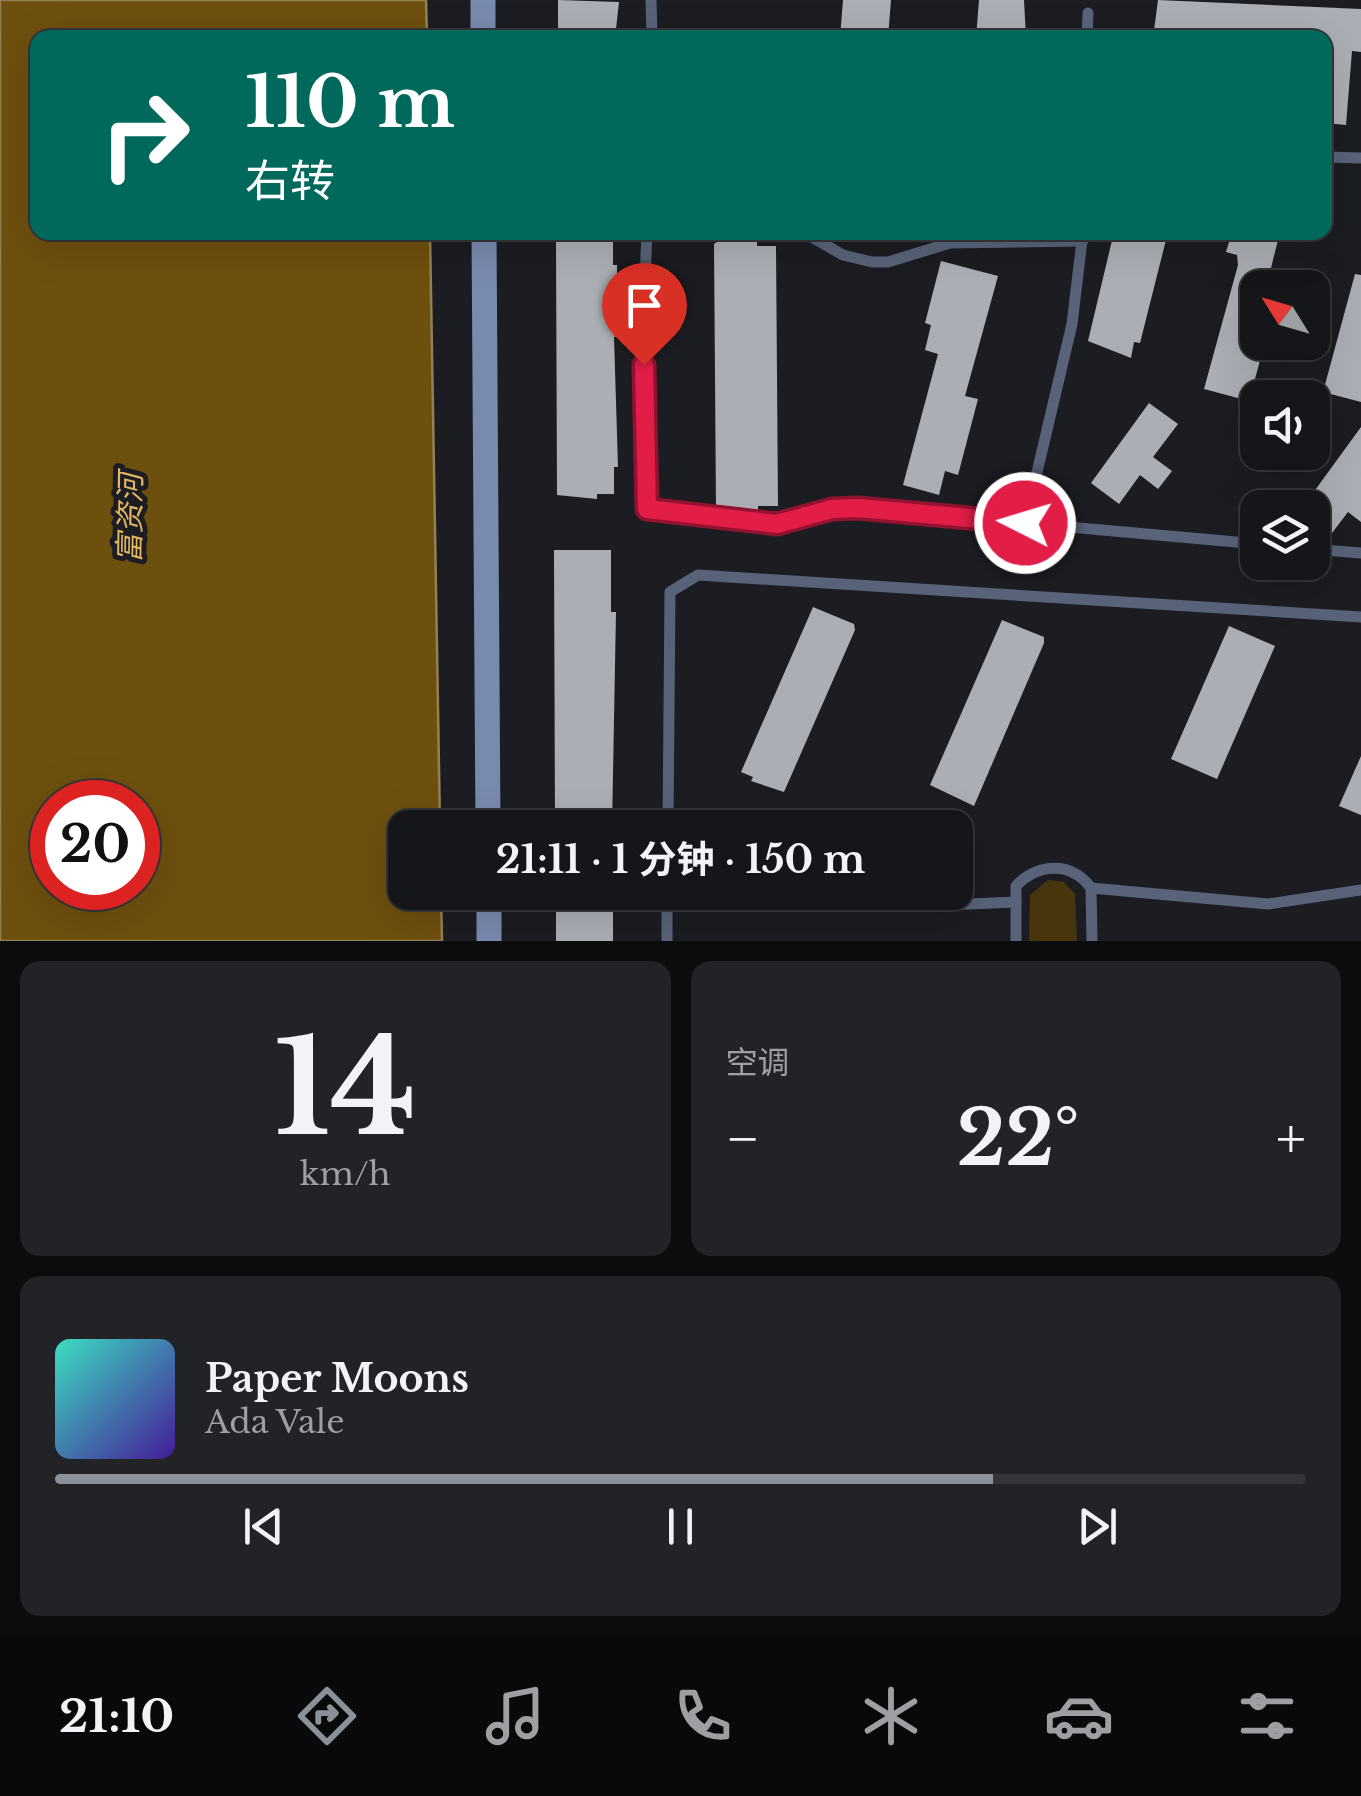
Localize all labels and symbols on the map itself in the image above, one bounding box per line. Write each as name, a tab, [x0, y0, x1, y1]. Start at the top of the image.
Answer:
pin	[602, 263, 687, 366]
north arrow	[1240, 270, 1330, 360]
water label: 富资河	[111, 468, 149, 563]
position arrow	[973, 471, 1077, 575]
speed limit sign: 20	[30, 780, 160, 910]

